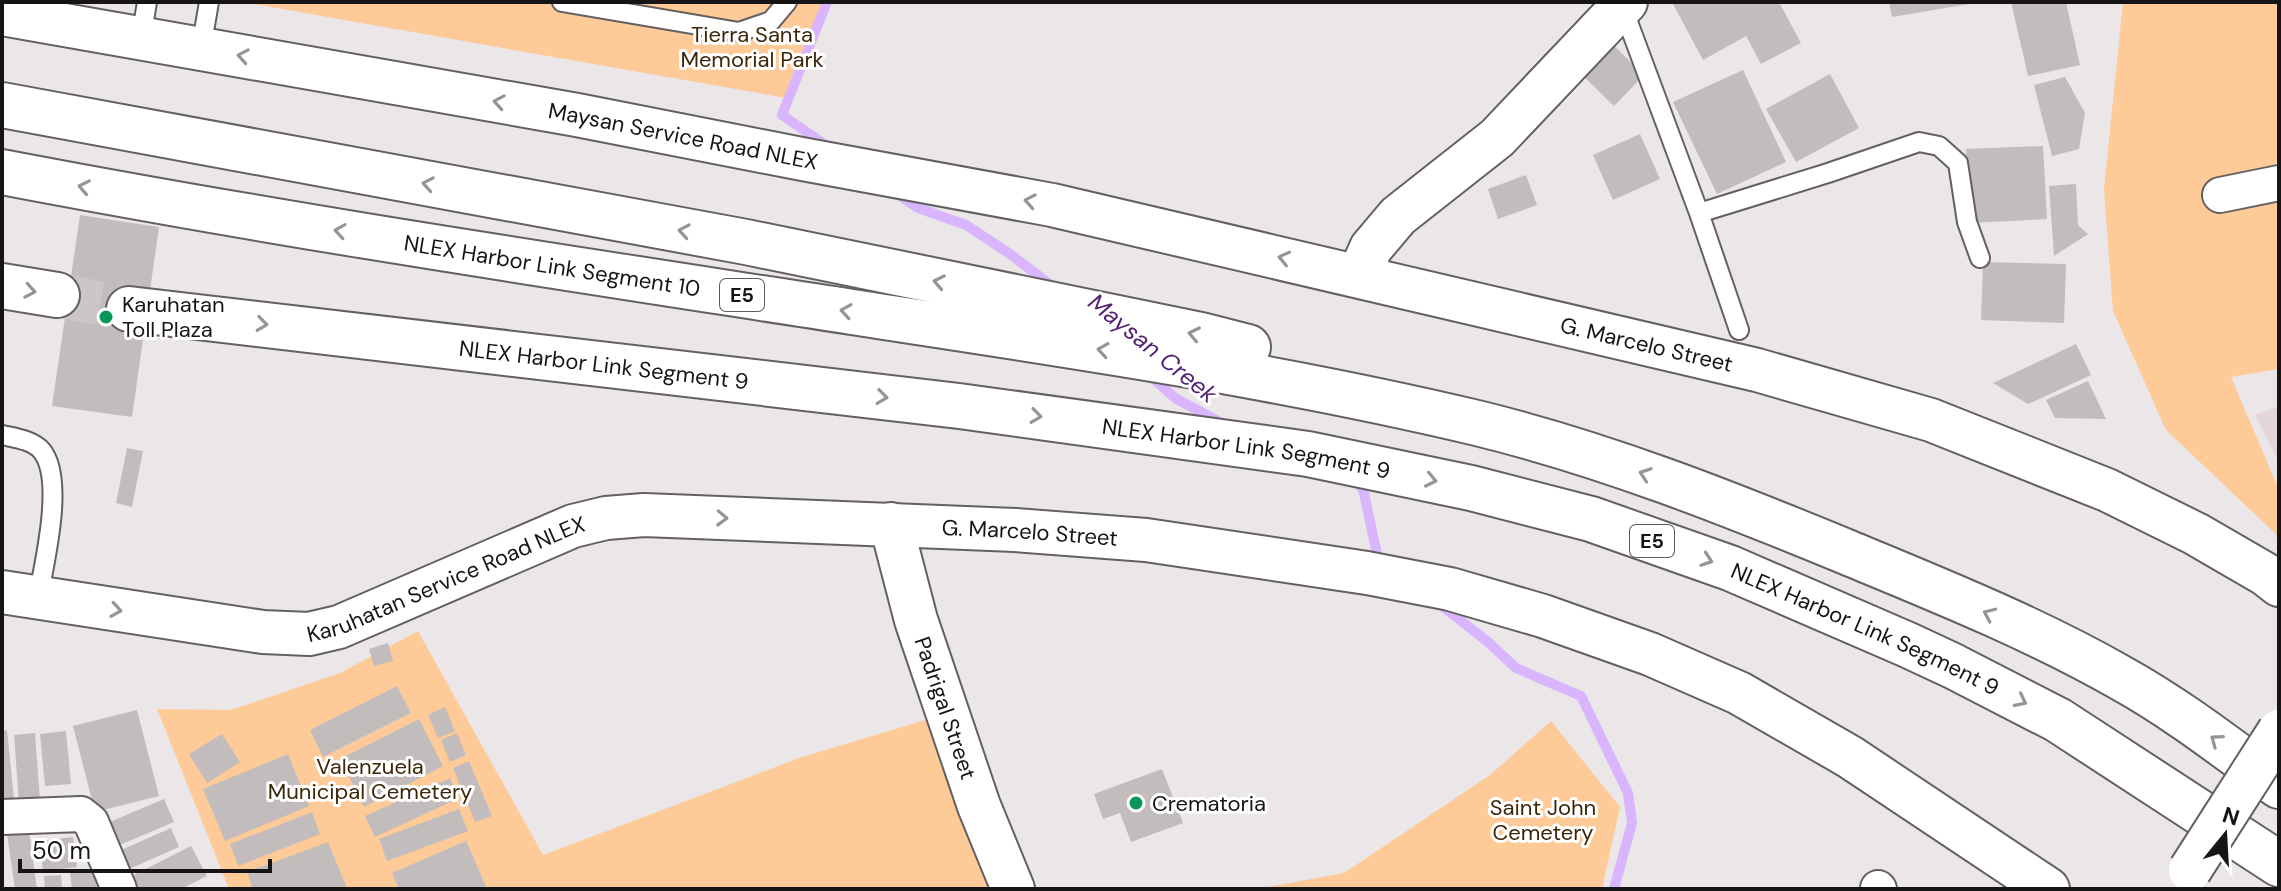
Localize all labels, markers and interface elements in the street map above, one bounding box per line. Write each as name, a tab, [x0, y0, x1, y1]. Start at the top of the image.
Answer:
park label: Tierra Santa Memorial Park	[680, 20, 824, 74]
one-way arrow	[236, 49, 250, 66]
one-way arrow	[492, 94, 506, 111]
street label: Maysan Service Road NLEX	[546, 96, 820, 176]
one-way arrow	[422, 176, 435, 193]
one-way arrow	[77, 180, 90, 197]
one-way arrow	[1023, 193, 1037, 210]
one-way arrow	[678, 223, 691, 240]
one-way arrow	[333, 224, 347, 241]
street label: NLEX Harbor Link Segment 10	[402, 228, 702, 303]
one-way arrow	[1277, 250, 1291, 267]
one-way arrow	[932, 274, 946, 291]
road number: E5	[720, 279, 764, 311]
one-way arrow	[23, 281, 37, 298]
water label: Maysan Creek	[1082, 286, 1224, 410]
place label: Karuhatan Toll Plaza	[122, 290, 225, 344]
one-way arrow	[839, 303, 853, 320]
marker: Karuhatan Toll Plaza	[97, 308, 115, 326]
street label: G. Marcelo Street	[1557, 310, 1736, 378]
one-way arrow	[256, 316, 269, 333]
one-way arrow	[1188, 326, 1201, 343]
street label: NLEX Harbor Link Segment 9	[457, 333, 750, 396]
one-way arrow	[1096, 343, 1110, 360]
one-way arrow	[876, 388, 889, 405]
one-way arrow	[1029, 407, 1043, 424]
street label: NLEX Harbor Link Segment 9	[1100, 411, 1393, 485]
one-way arrow	[1638, 468, 1652, 484]
one-way arrow	[1424, 471, 1437, 488]
street label: Karuhatan Service Road NLEX	[304, 509, 588, 649]
one-way arrow	[716, 510, 729, 527]
street label: G. Marcelo Street	[941, 513, 1119, 552]
road number: E5	[1630, 525, 1674, 557]
one-way arrow	[1699, 550, 1713, 567]
street label: NLEX Harbor Link Segment 9	[1727, 556, 2004, 702]
one-way arrow	[109, 601, 122, 618]
one-way arrow	[1983, 608, 1997, 624]
street label: Padrigal Street	[908, 633, 983, 783]
one-way arrow	[2012, 691, 2027, 707]
one-way arrow	[2210, 735, 2225, 750]
park label: Valenzuela Municipal Cemetery	[268, 752, 472, 806]
place label: Crematoria	[1152, 789, 1266, 818]
park label: Saint John Cemetery	[1490, 793, 1596, 847]
marker: Crematoria	[1127, 794, 1145, 812]
north arrow	[2185, 795, 2265, 875]
text: N	[2219, 800, 2243, 833]
scale bar	[20, 823, 270, 873]
text: 50 m	[32, 835, 91, 866]

